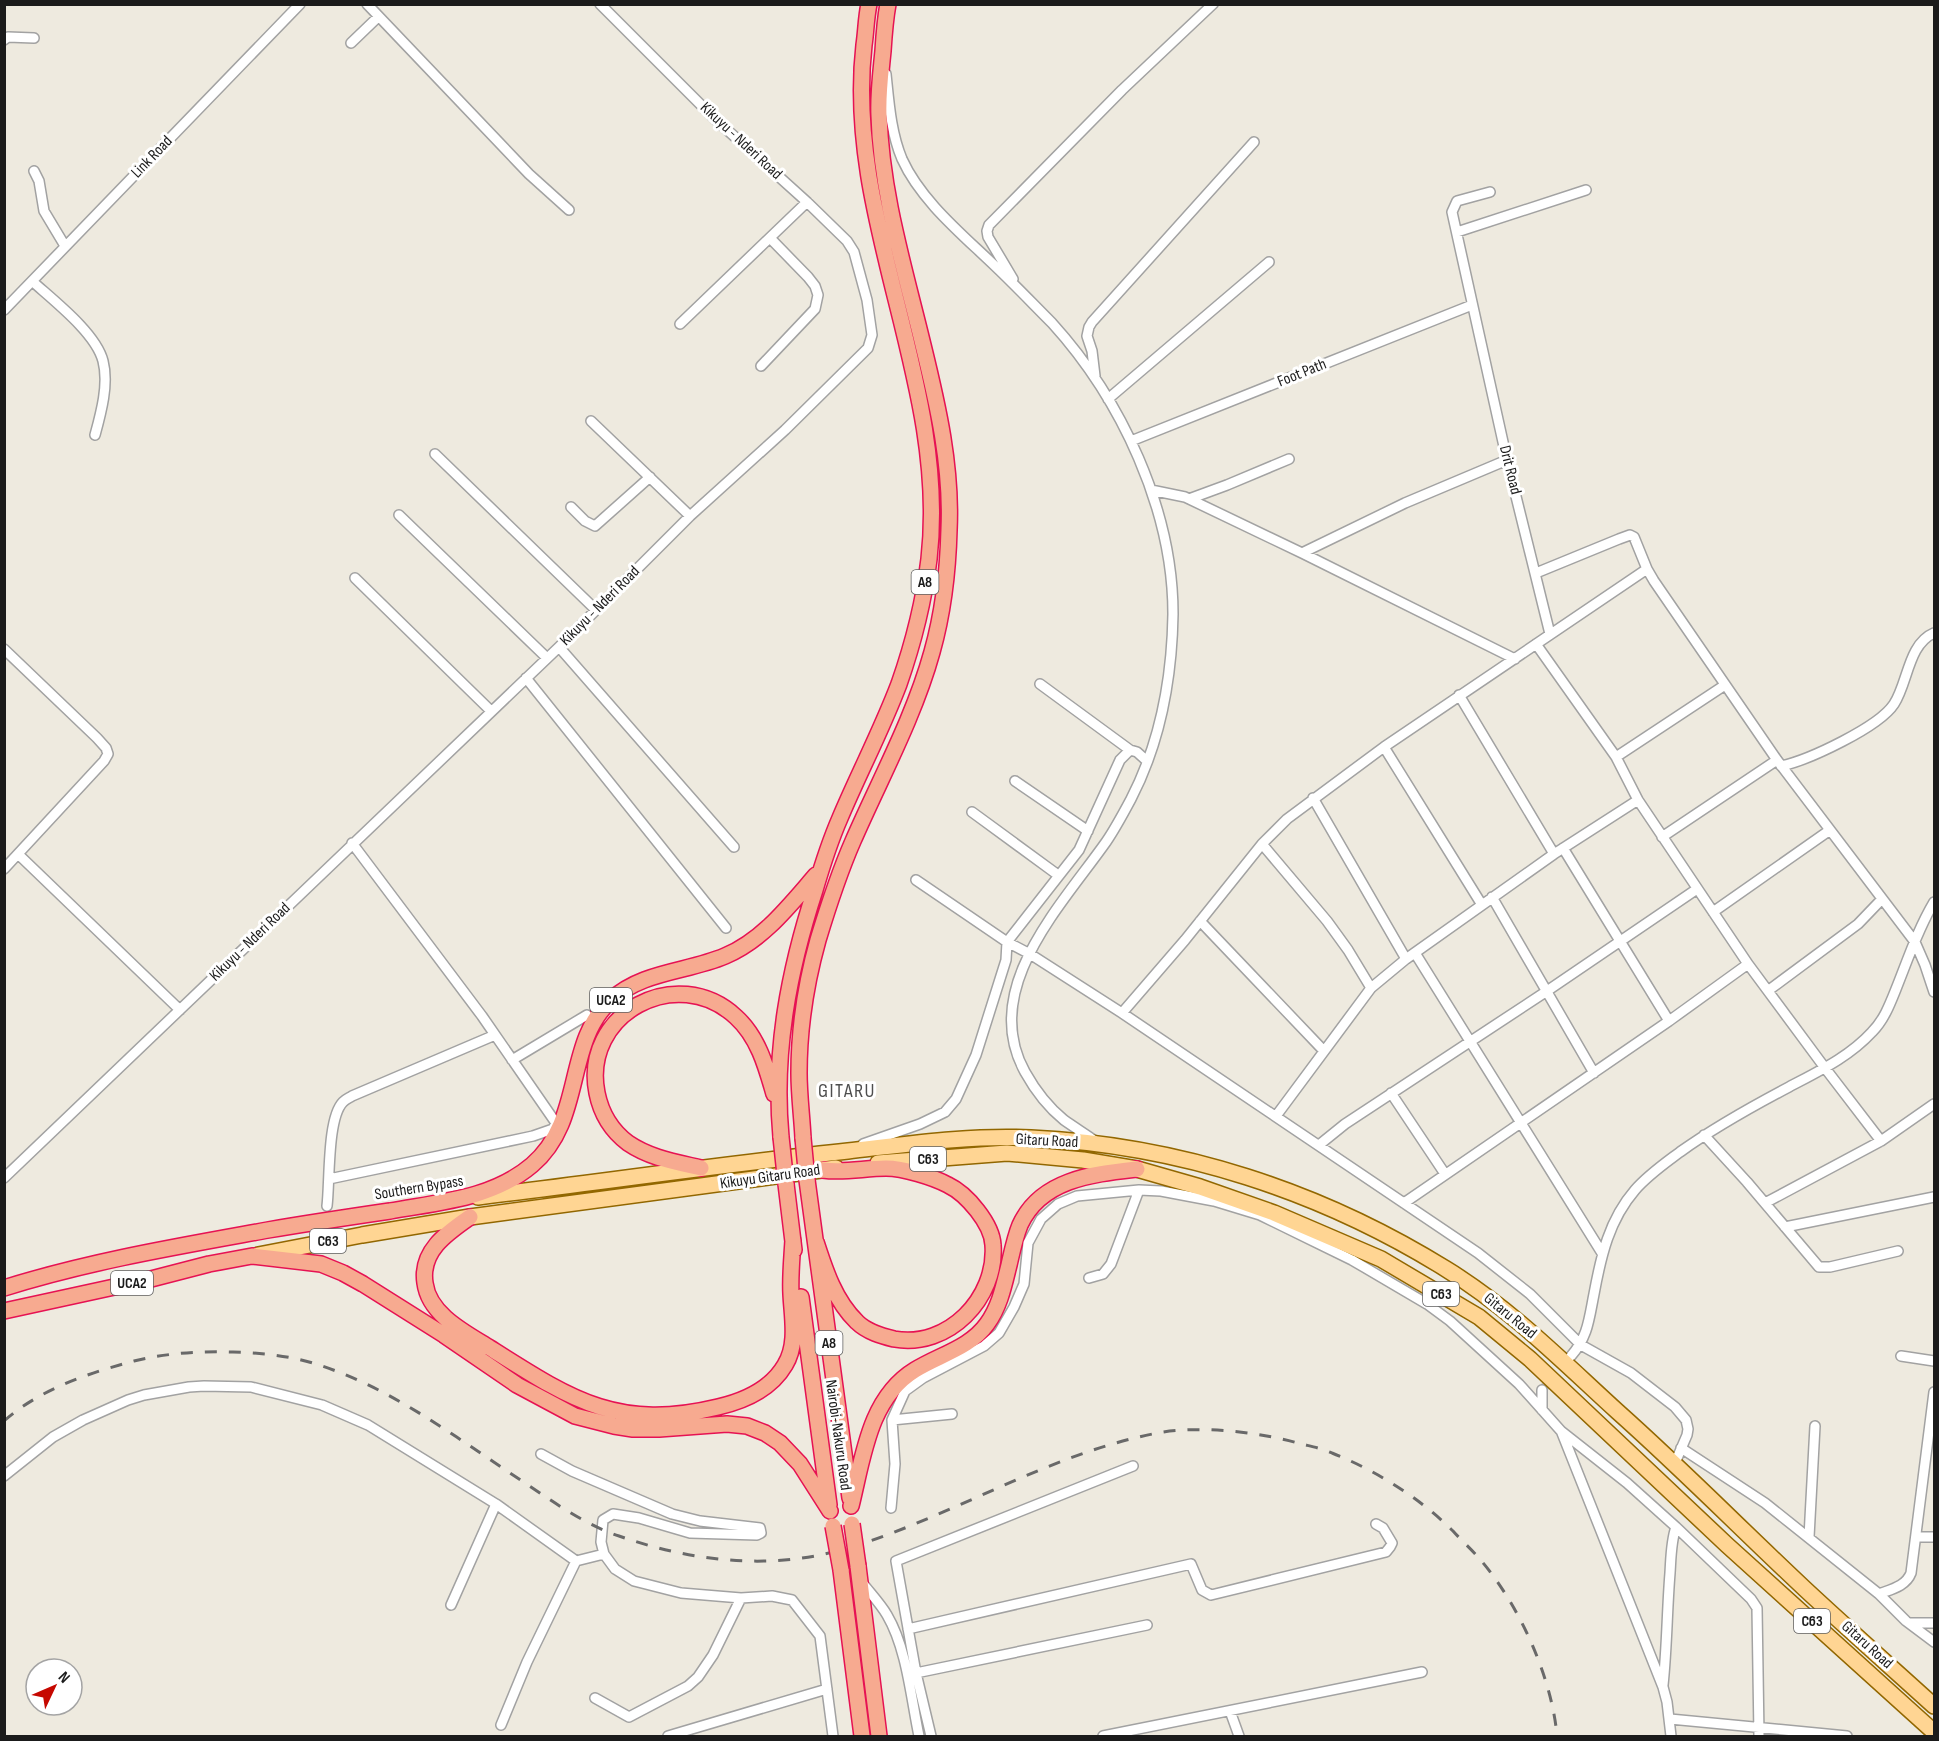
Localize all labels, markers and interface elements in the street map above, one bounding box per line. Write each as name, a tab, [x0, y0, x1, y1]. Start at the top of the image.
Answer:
street label: Kikuyu - Nderi Road	[696, 98, 786, 184]
street label: Link Road	[127, 132, 177, 182]
street label: Foot Path	[1275, 355, 1329, 391]
street label: Drit Road	[1495, 444, 1525, 496]
street label: Kikuyu - Nderi Road	[556, 562, 644, 650]
road number: A8	[912, 570, 938, 594]
street label: Kikuyu - Nderi Road	[206, 899, 294, 985]
road number: UCA2	[590, 988, 632, 1012]
district label: GITARU	[818, 1079, 876, 1103]
street label: Gitaru Road	[1015, 1130, 1079, 1152]
road number: C63	[910, 1147, 946, 1171]
street label: Kikuyu Gitaru Road	[719, 1161, 821, 1193]
street label: Southern Bypass	[373, 1172, 465, 1204]
road number: C63	[310, 1229, 346, 1253]
road number: UCA2	[111, 1271, 153, 1295]
road number: C63	[1423, 1282, 1459, 1306]
street label: Gitaru Road	[1480, 1289, 1540, 1343]
road number: A8	[816, 1331, 842, 1355]
street label: Nairobi-Nakuru Road	[821, 1379, 855, 1491]
road number: C63	[1794, 1609, 1830, 1633]
street label: Gitaru Road	[1837, 1617, 1897, 1673]
north arrow	[24, 1657, 84, 1717]
text: N	[54, 1668, 74, 1687]

